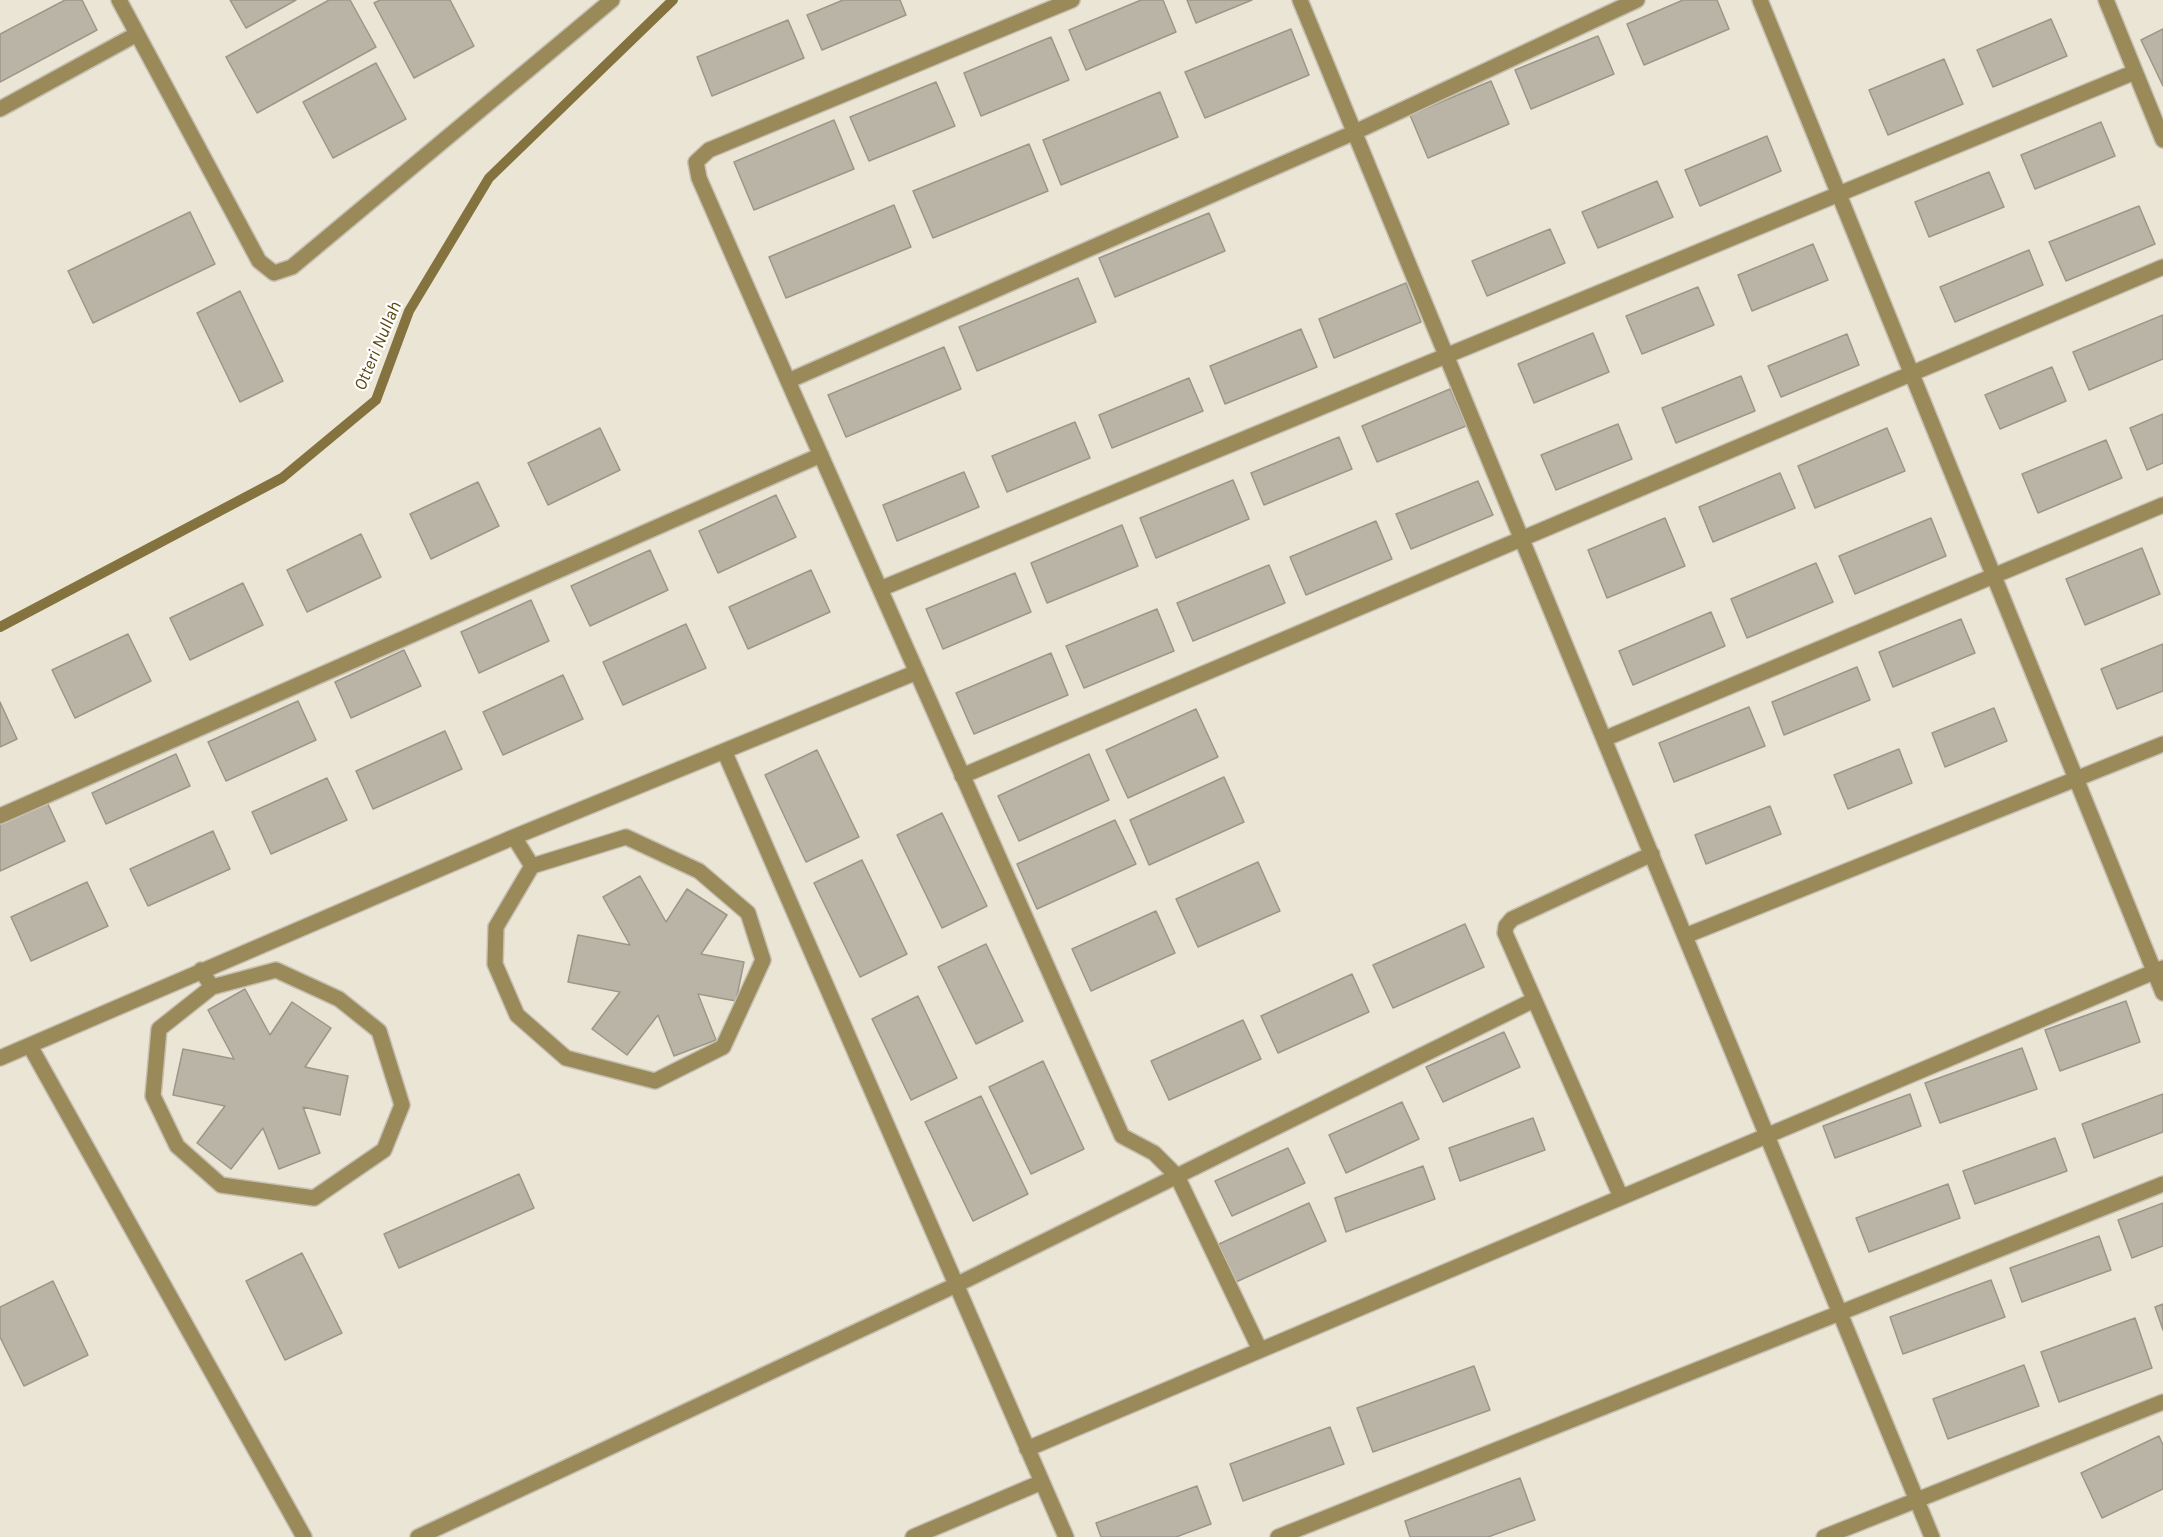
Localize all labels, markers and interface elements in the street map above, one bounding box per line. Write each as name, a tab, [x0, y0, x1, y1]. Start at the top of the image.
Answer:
water label: Otteri Nullah	[350, 298, 406, 394]

